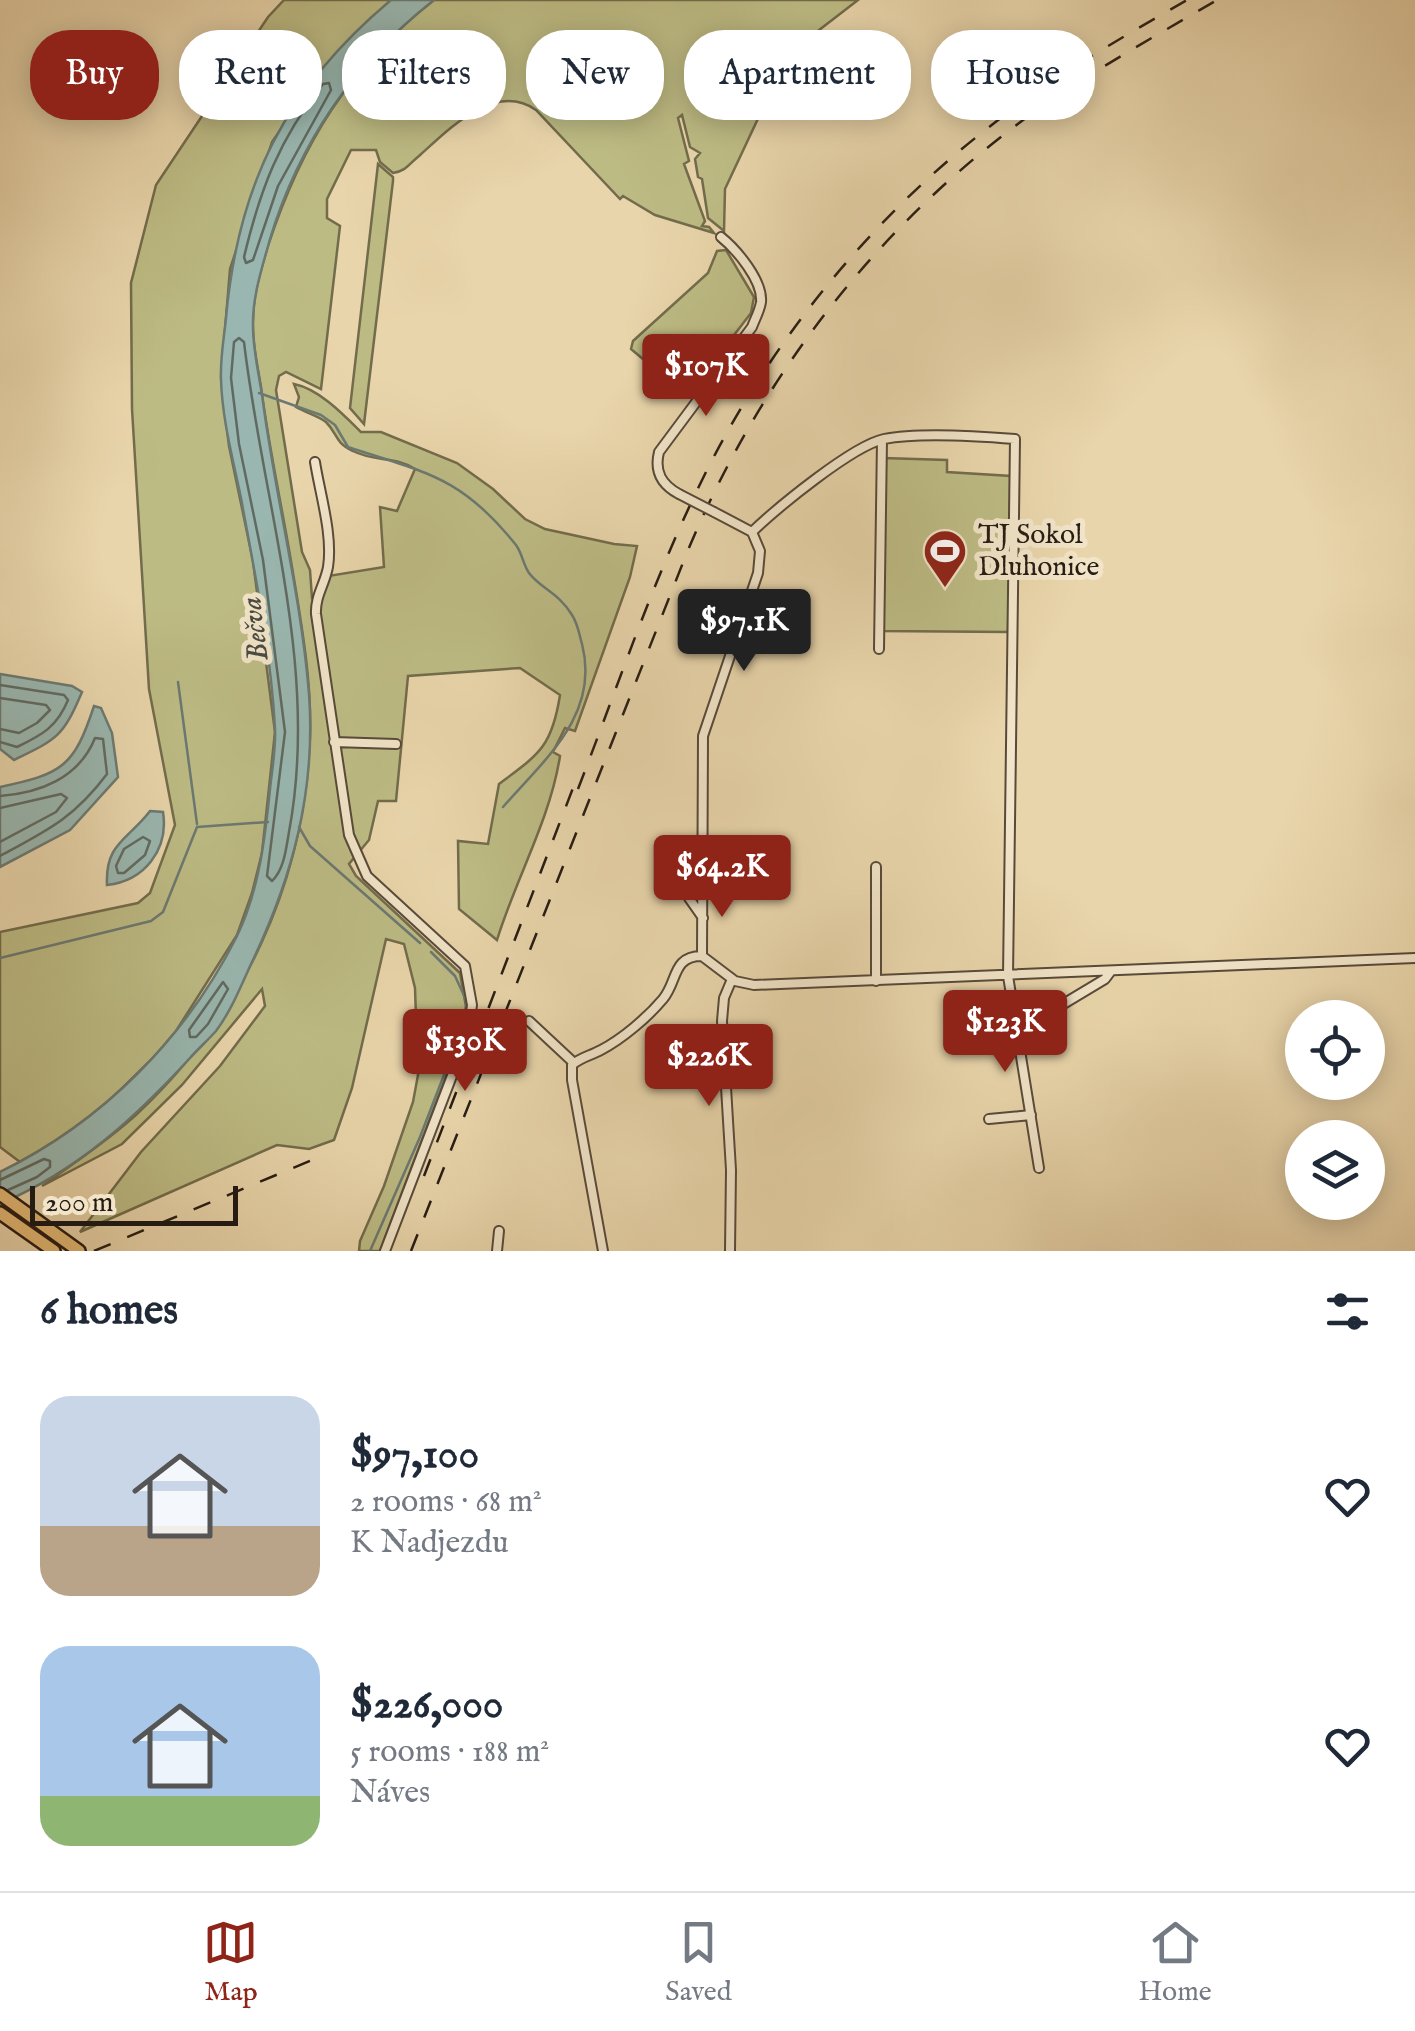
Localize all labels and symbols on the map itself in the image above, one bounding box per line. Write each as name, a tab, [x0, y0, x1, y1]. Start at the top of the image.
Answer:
pin: $107K	[636, 334, 776, 419]
place label: TJ Sokol Dluhonice	[978, 518, 1100, 585]
sports icon: TJ Sokol Dluhonice	[922, 528, 968, 589]
pin: $97.1K	[663, 589, 825, 674]
water label: Bečva	[233, 594, 279, 664]
pin: $64.2K	[641, 835, 803, 920]
pin: $123K	[935, 990, 1075, 1075]
pin: $130K	[395, 1009, 535, 1094]
pin: $226K	[639, 1024, 779, 1109]
scale bar	[30, 1181, 238, 1226]

